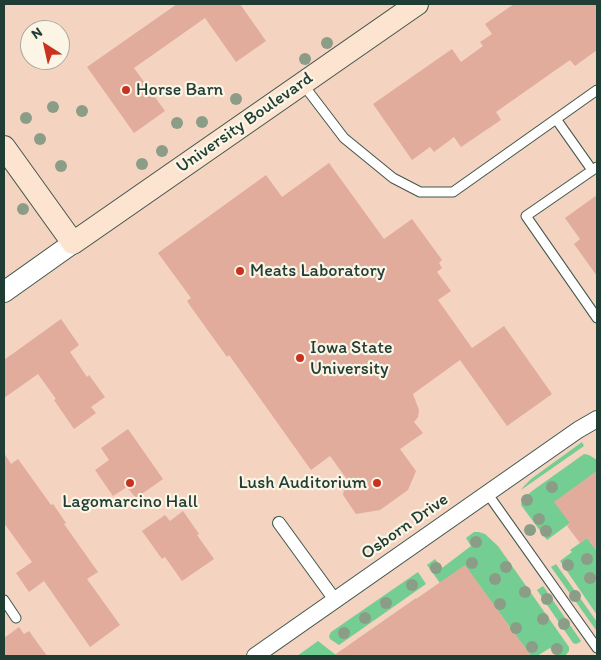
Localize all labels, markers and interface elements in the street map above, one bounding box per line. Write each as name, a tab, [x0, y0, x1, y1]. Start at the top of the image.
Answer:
north arrow	[20, 20, 70, 70]
text: N	[28, 23, 45, 43]
street label: University Boulevard	[173, 68, 317, 178]
place label: Horse Barn	[136, 79, 223, 101]
marker: Horse Barn	[120, 84, 132, 96]
place label: Meats Laboratory	[250, 260, 385, 282]
marker: Meats Laboratory	[234, 265, 246, 277]
place label: Iowa State University	[310, 337, 393, 379]
marker: Iowa State University	[294, 352, 306, 364]
place label: Lush Auditorium	[238, 472, 367, 494]
marker: Lagomarcino Hall	[124, 477, 136, 489]
marker: Lush Auditorium	[371, 477, 383, 489]
street label: Osborn Drive	[357, 489, 453, 565]
place label: Lagomarcino Hall	[62, 491, 198, 513]

